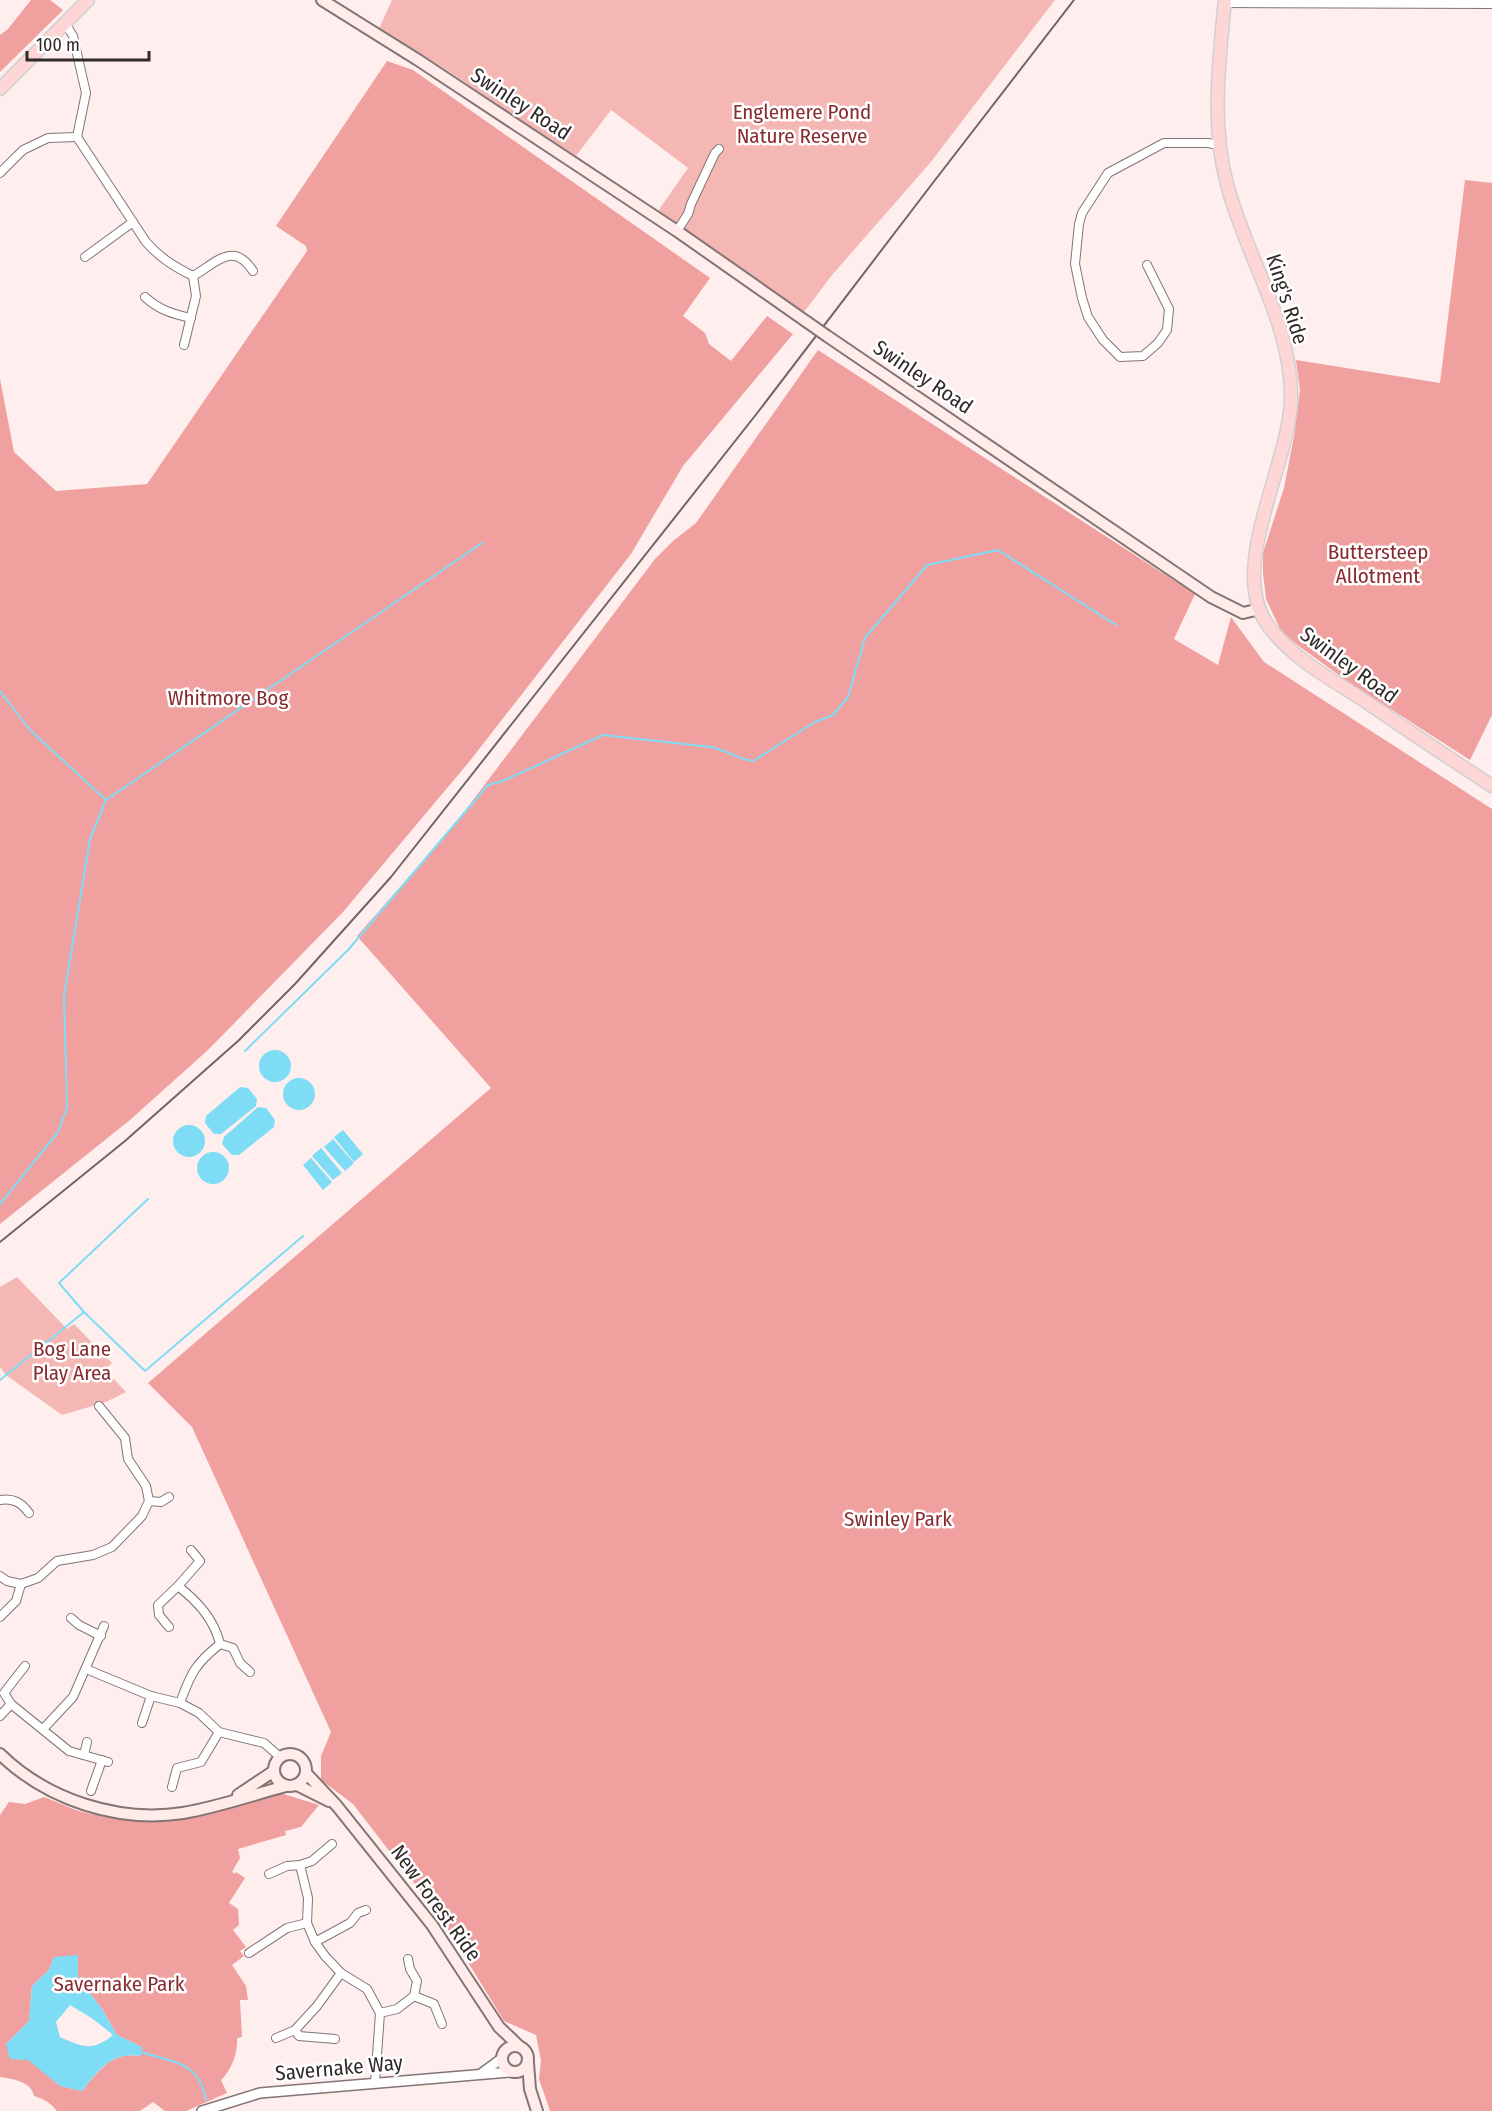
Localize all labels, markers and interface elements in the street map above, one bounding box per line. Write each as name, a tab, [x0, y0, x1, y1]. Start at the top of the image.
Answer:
scale bar	[27, 24, 148, 62]
text: 100 m	[36, 34, 80, 56]
street label: Swinley Road	[466, 62, 576, 146]
park label: Englemere Pond Nature Reserve	[733, 99, 871, 149]
street label: King's Ride	[1260, 250, 1314, 348]
street label: Swinley Road	[868, 334, 978, 420]
park label: Buttersteep Allotment	[1328, 539, 1428, 589]
street label: Swinley Road	[1295, 621, 1403, 709]
park label: Whitmore Bog	[168, 685, 288, 711]
park label: Bog Lane Play Area	[33, 1336, 111, 1386]
park label: Swinley Park	[844, 1506, 952, 1532]
street label: New Forest Ride	[385, 1840, 487, 1966]
park label: Savernake Park	[54, 1971, 185, 1997]
street label: Savernake Way	[274, 2049, 405, 2087]

